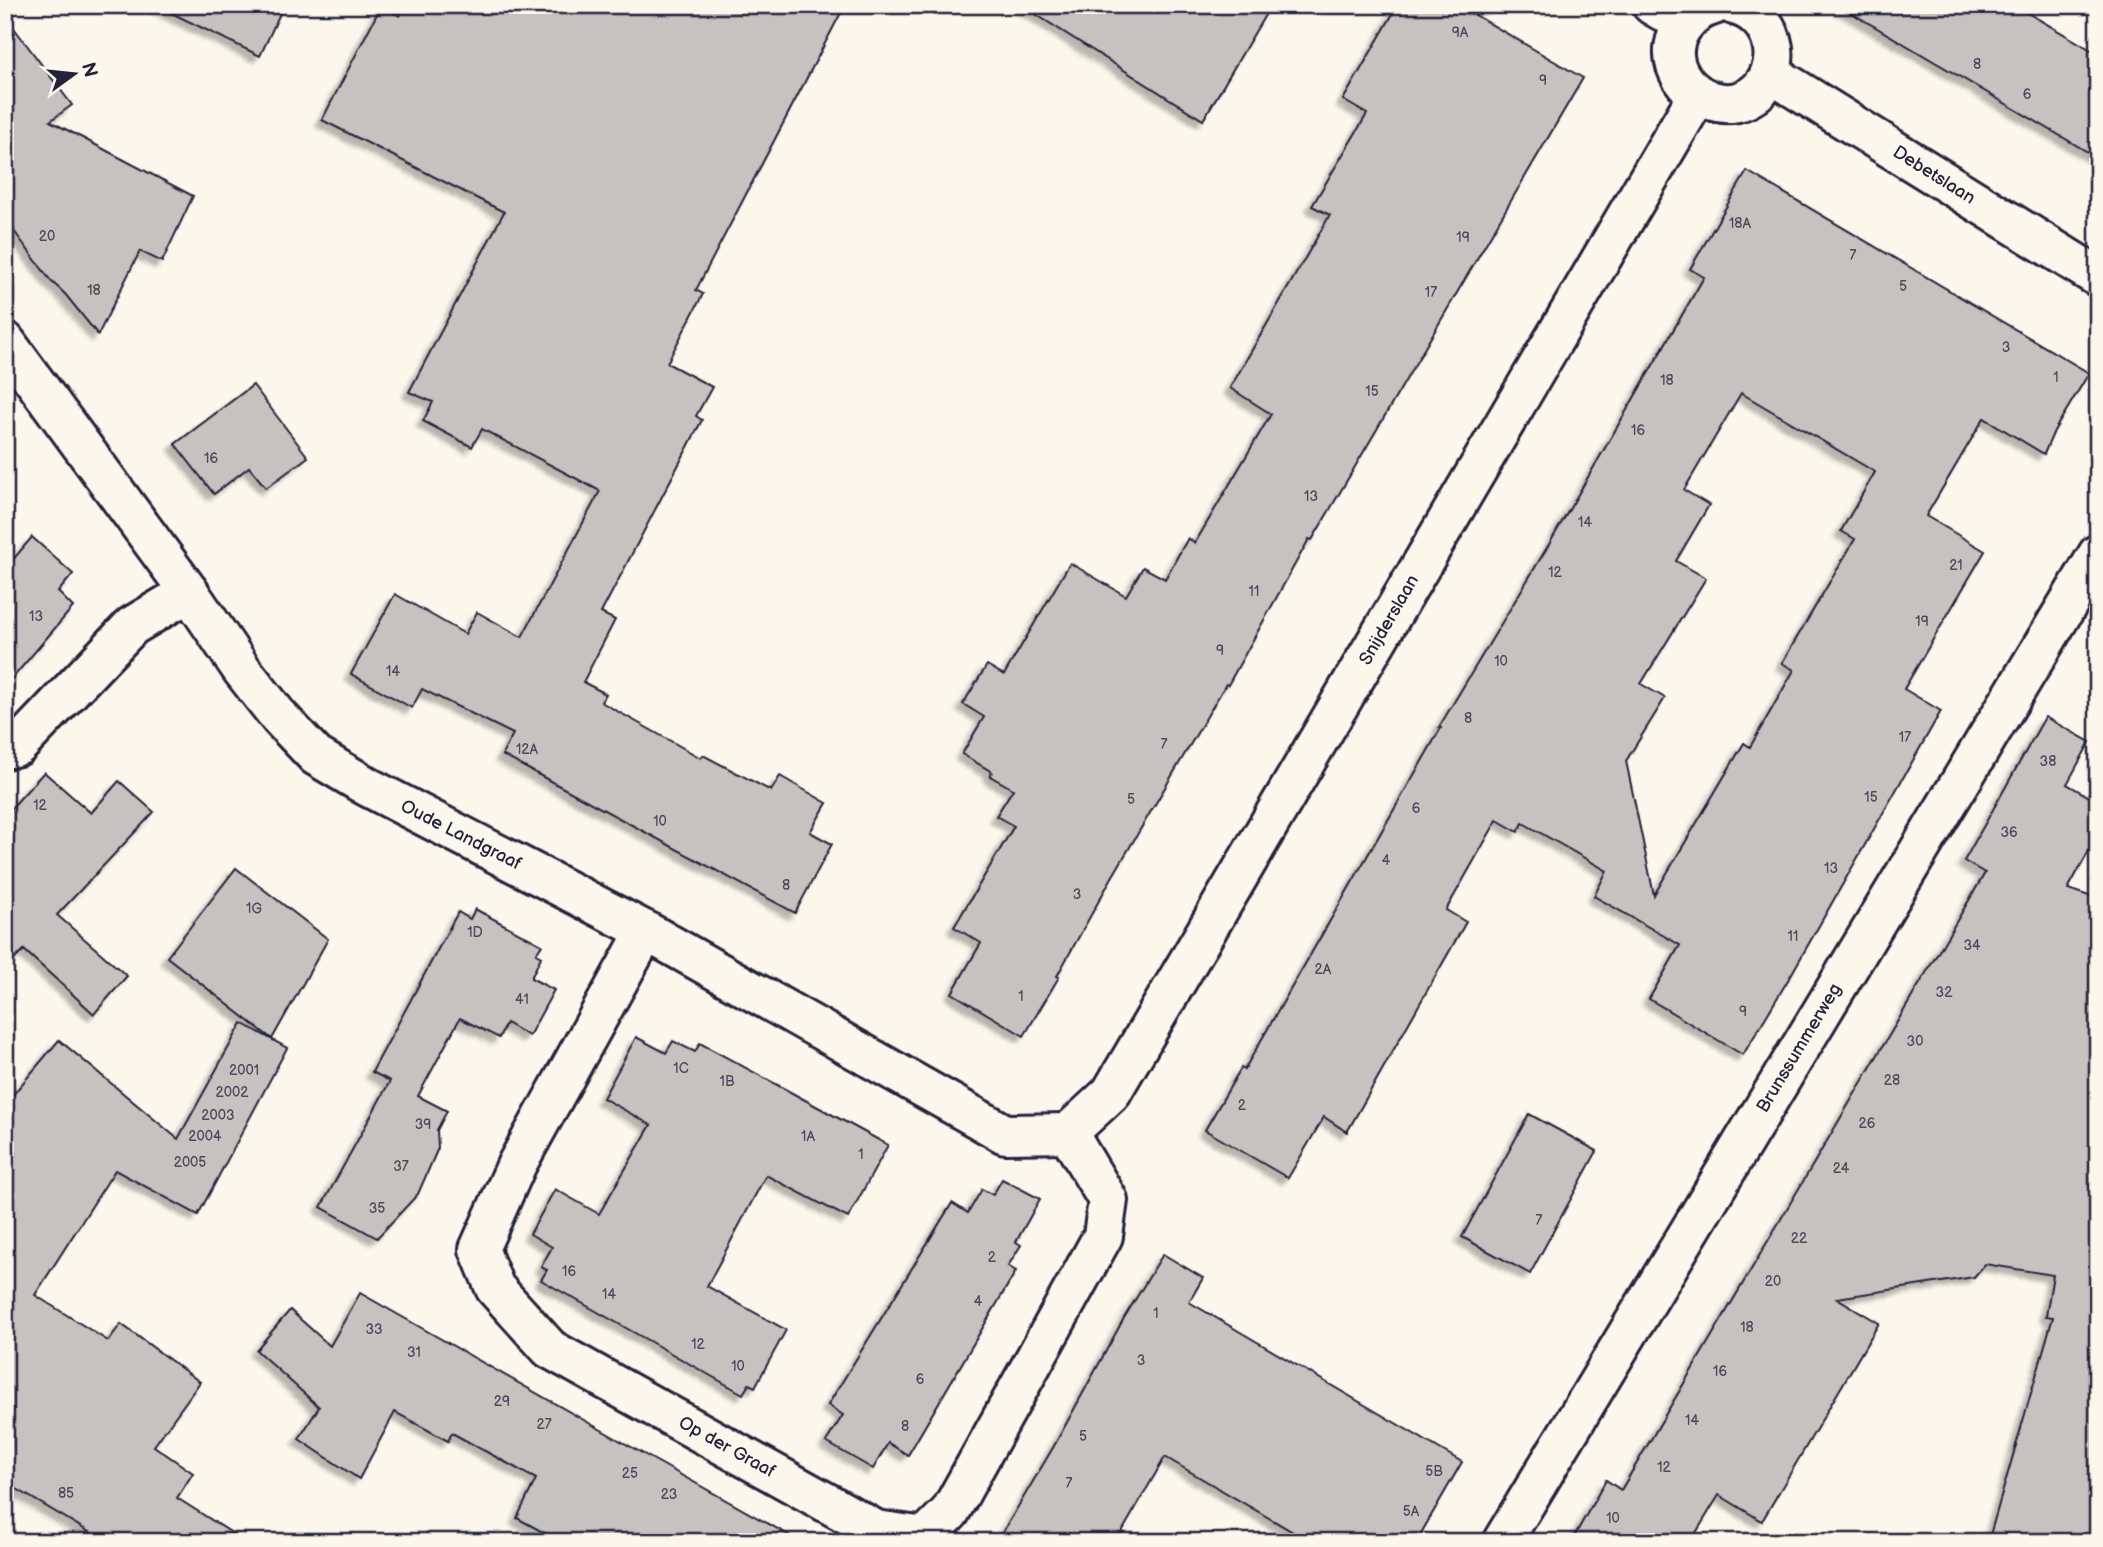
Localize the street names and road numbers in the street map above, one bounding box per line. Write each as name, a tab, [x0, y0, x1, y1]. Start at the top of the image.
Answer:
street label: Debetslaan	[1889, 141, 1979, 209]
street label: Snijderslaan	[1355, 571, 1423, 669]
street label: Oude Landgraaf	[397, 796, 525, 875]
street label: Brunssummerweg	[1752, 980, 1846, 1116]
street label: Op der Graaf	[675, 1412, 779, 1482]

